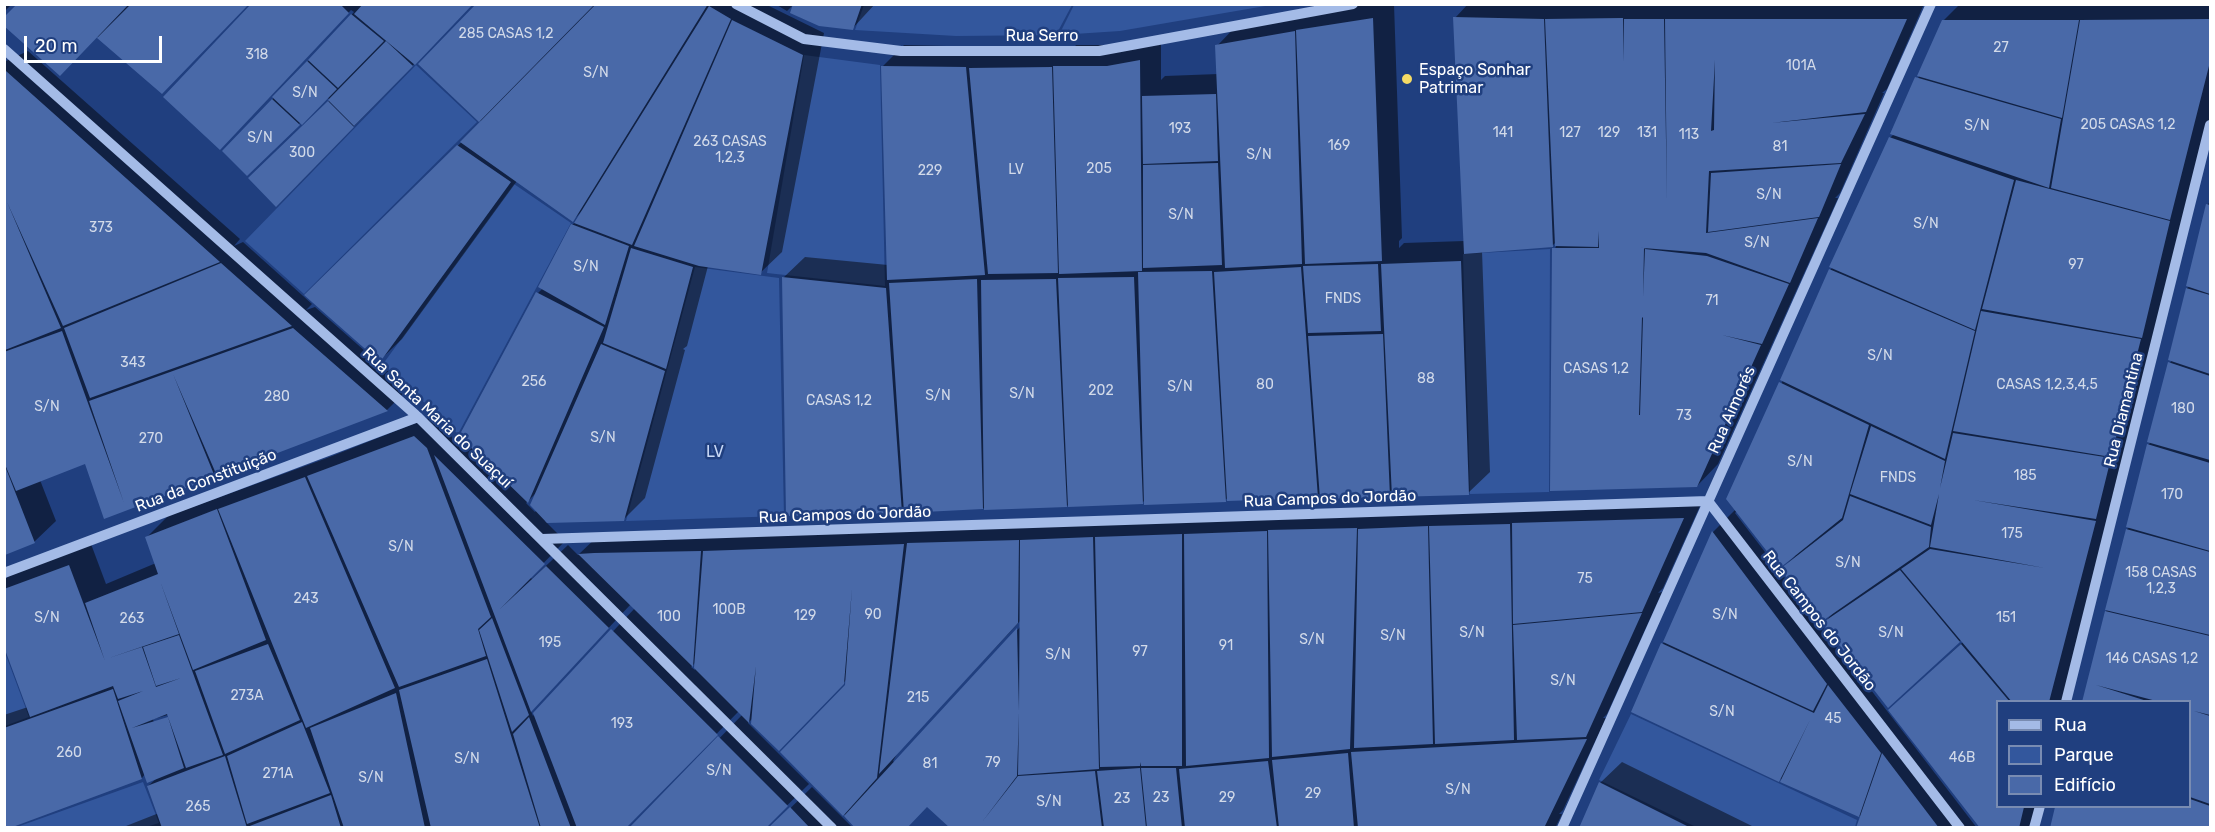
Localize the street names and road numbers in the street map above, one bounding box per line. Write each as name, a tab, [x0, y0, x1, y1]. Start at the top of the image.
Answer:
street label: Rua Serro	[1006, 26, 1078, 46]
street label: Rua Santa Maria do Suaçuí	[358, 344, 516, 492]
street label: Rua Diamantina	[2100, 350, 2148, 470]
street label: Rua Aimorés	[1704, 363, 1760, 457]
street label: Rua da Constituição	[133, 445, 279, 517]
street label: Rua Campos do Jordão	[1243, 486, 1417, 512]
street label: Rua Campos do Jordão	[758, 502, 932, 528]
street label: Rua Campos do Jordão	[1758, 547, 1880, 695]

